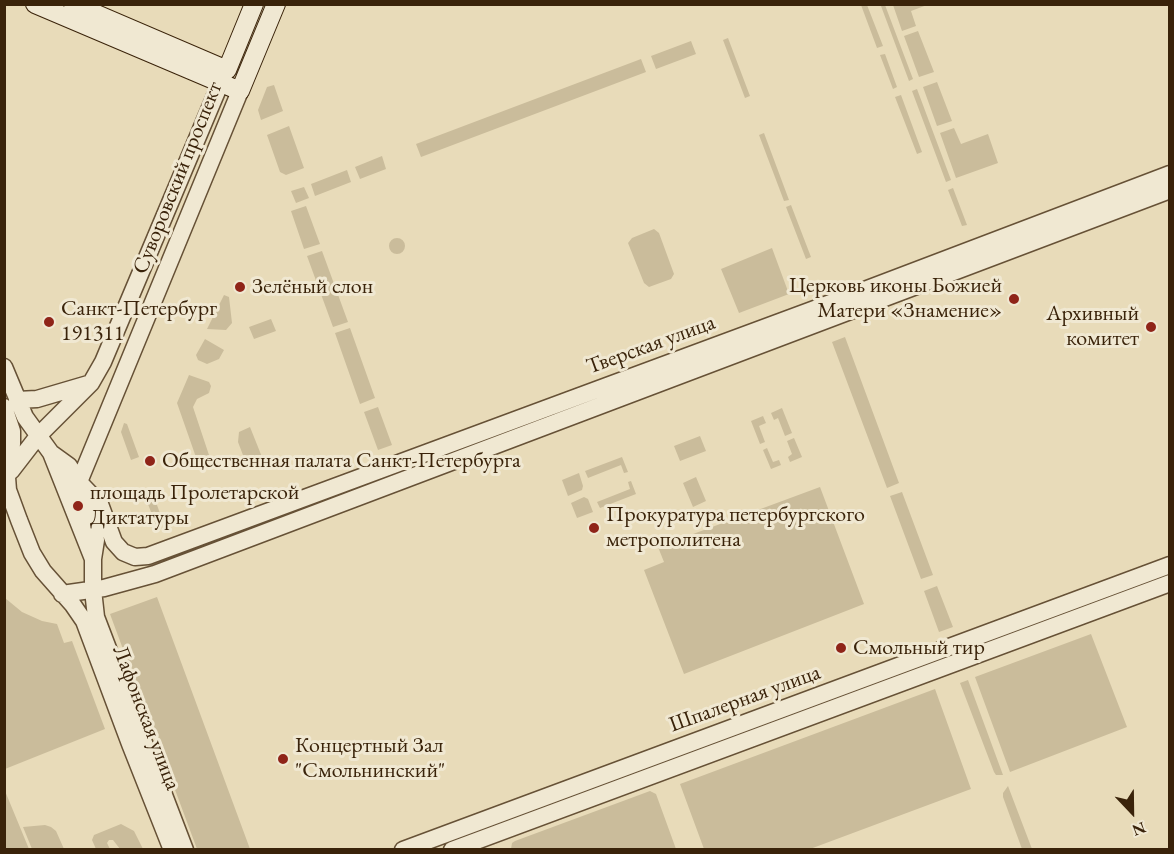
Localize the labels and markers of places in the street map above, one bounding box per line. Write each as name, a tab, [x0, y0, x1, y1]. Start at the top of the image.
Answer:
place label: Церковь иконы Божией Матери «Знамение»	[789, 273, 1002, 324]
place label: Зелёный слон	[252, 274, 373, 300]
marker: Зелёный слон	[233, 280, 247, 294]
marker: Церковь иконы Божией Матери «Знамение»	[1007, 292, 1021, 306]
place label: Санкт-Петербург 191311	[61, 296, 217, 348]
place label: Архивный комитет	[1046, 301, 1139, 352]
marker: Санкт-Петербург 191311	[42, 315, 56, 329]
marker: Архивный комитет	[1144, 320, 1158, 334]
place label: Общественная палата Санкт-Петербурга	[162, 448, 521, 474]
marker: Общественная палата Санкт-Петербурга	[143, 454, 157, 468]
place label: площадь Пролетарской Диктатуры	[90, 480, 299, 532]
marker: площадь Пролетарской Диктатуры	[71, 499, 85, 513]
place label: Прокуратура петербургского метрополитена	[606, 502, 865, 554]
marker: Прокуратура петербургского метрополитена	[587, 521, 601, 535]
place label: Смольный тир	[853, 635, 985, 661]
marker: Смольный тир	[834, 641, 848, 655]
place label: Концертный Зал "Смольнинский"	[295, 733, 445, 784]
marker: Концертный Зал "Смольнинский"	[276, 752, 290, 766]

